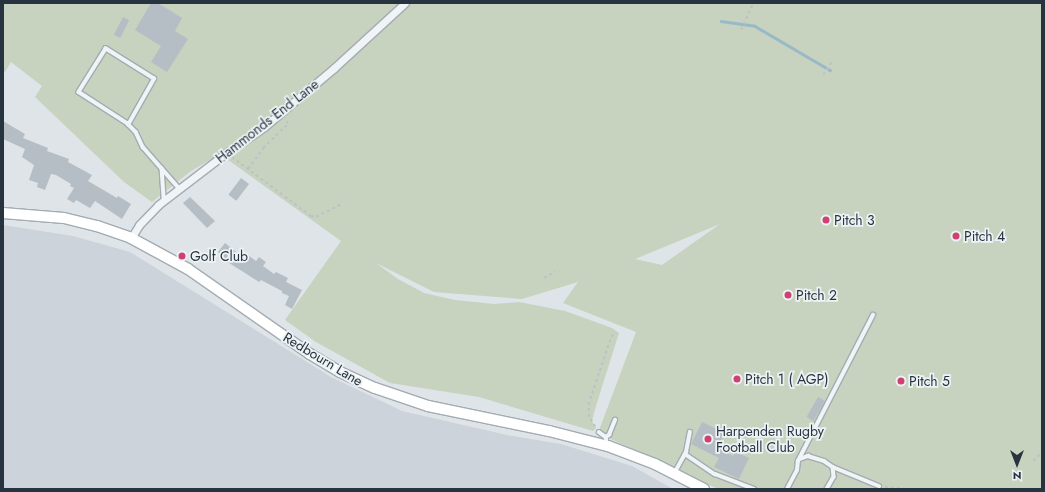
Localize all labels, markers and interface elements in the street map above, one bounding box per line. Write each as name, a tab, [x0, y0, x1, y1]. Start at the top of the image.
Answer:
street label: Hammonds End Lane	[212, 76, 322, 166]
place label: Pitch 3	[834, 212, 875, 228]
marker: Pitch 3	[821, 215, 831, 225]
place label: Pitch 4	[964, 228, 1005, 244]
marker: Pitch 4	[951, 231, 961, 241]
place label: Golf Club	[190, 248, 248, 264]
marker: Golf Club	[177, 251, 187, 261]
place label: Pitch 2	[796, 287, 837, 303]
marker: Pitch 2	[783, 290, 793, 300]
street label: Redbourn Lane	[280, 329, 366, 389]
place label: Pitch 1 ( AGP)	[745, 371, 829, 387]
place label: Pitch 5	[909, 373, 950, 389]
marker: Pitch 1 ( AGP)	[732, 374, 742, 384]
marker: Pitch 5	[896, 376, 906, 386]
place label: Harpenden Rugby Football Club	[716, 423, 824, 456]
marker: Harpenden Rugby Football Club	[703, 434, 713, 444]
north arrow	[997, 444, 1037, 484]
text: N	[1013, 468, 1021, 484]

